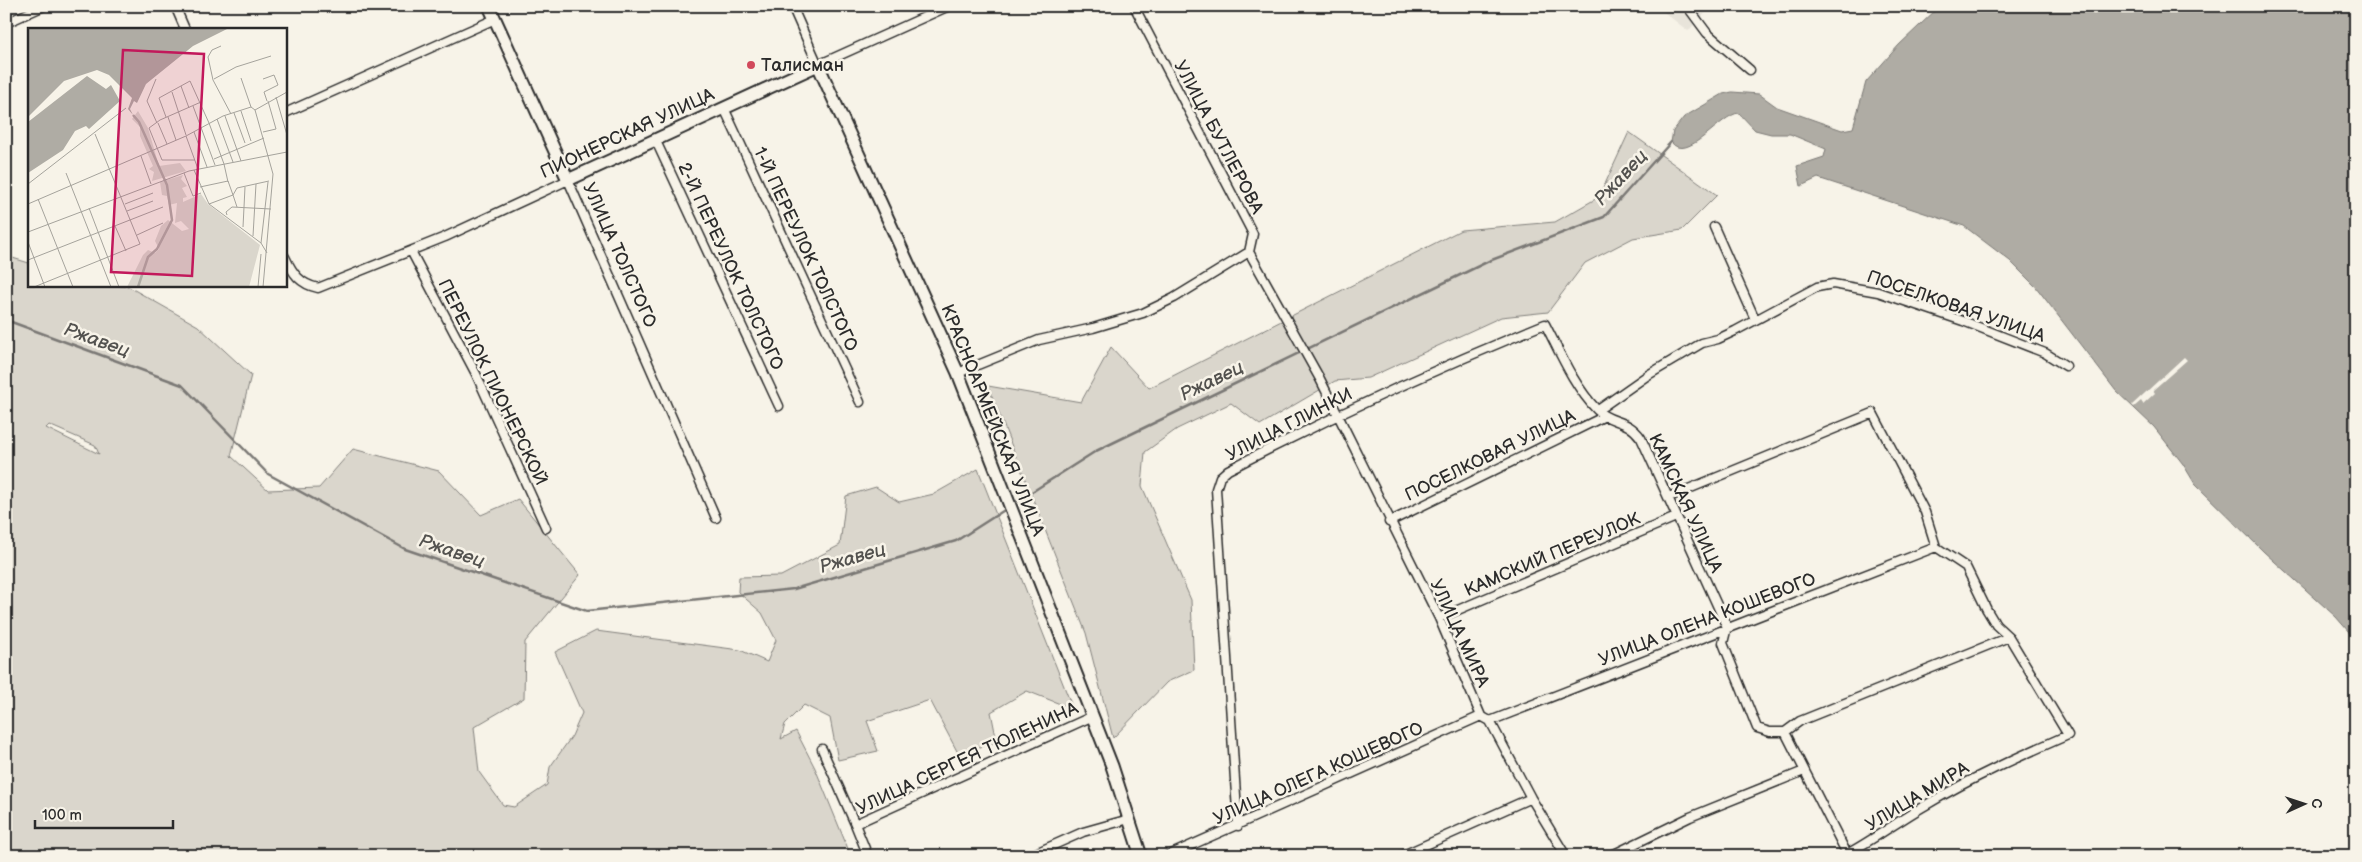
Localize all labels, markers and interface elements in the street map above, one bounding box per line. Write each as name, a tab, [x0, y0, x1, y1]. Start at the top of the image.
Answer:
inset map	[28, 28, 286, 286]
place label: Талисман	[761, 55, 844, 76]
street label: УЛИЦА БУТЛЕРОВА	[1169, 57, 1268, 218]
marker: Талисман	[745, 59, 757, 71]
street label: ПИОНЕРСКАЯ УЛИЦА	[537, 84, 718, 183]
street label: 1-Й ПЕРЕУЛОК ТОЛСТОГО	[749, 144, 862, 355]
water label: Ржавец	[1589, 145, 1653, 211]
street label: 2-Й ПЕРЕУЛОК ТОЛСТОГО	[673, 159, 788, 373]
street label: УЛИЦА ТОЛСТОГО	[578, 180, 661, 331]
street label: ПОСЕЛКОВАЯ УЛИЦА	[1864, 266, 2048, 347]
street label: ПЕРЕУЛОК ПИОНЕРСКОЙ	[433, 276, 552, 489]
street label: КРАСНОАРМЕЙСКАЯ УЛИЦА	[936, 301, 1049, 539]
water label: Ржавец	[61, 318, 132, 363]
water label: Ржавец	[1176, 356, 1247, 407]
street label: УЛИЦА ГЛИНКИ	[1223, 384, 1356, 465]
street label: ПОСЕЛКОВАЯ УЛИЦА	[1402, 405, 1579, 506]
street label: КАМСКАЯ УЛИЦА	[1644, 430, 1727, 576]
street label: КАМСКИЙ ПЕРЕУЛОК	[1461, 508, 1644, 601]
water label: Ржавец	[416, 529, 487, 573]
water label: Ржавец	[816, 538, 888, 579]
street label: УЛИЦА ОЛЕНА КОШЕВОГО	[1596, 568, 1819, 671]
street label: УЛИЦА МИРА	[1425, 576, 1494, 691]
street label: УЛИЦА СЕРГЕЯ ТЮЛЕНИНА	[853, 698, 1082, 819]
street label: УЛИЦА ОЛЕГА КОШЕВОГО	[1210, 718, 1426, 829]
street label: УЛИЦА МИРА	[1862, 757, 1973, 835]
north arrow	[2280, 780, 2330, 830]
scale bar	[35, 797, 172, 829]
text: С	[2308, 798, 2325, 809]
text: 100 m	[42, 806, 82, 825]

